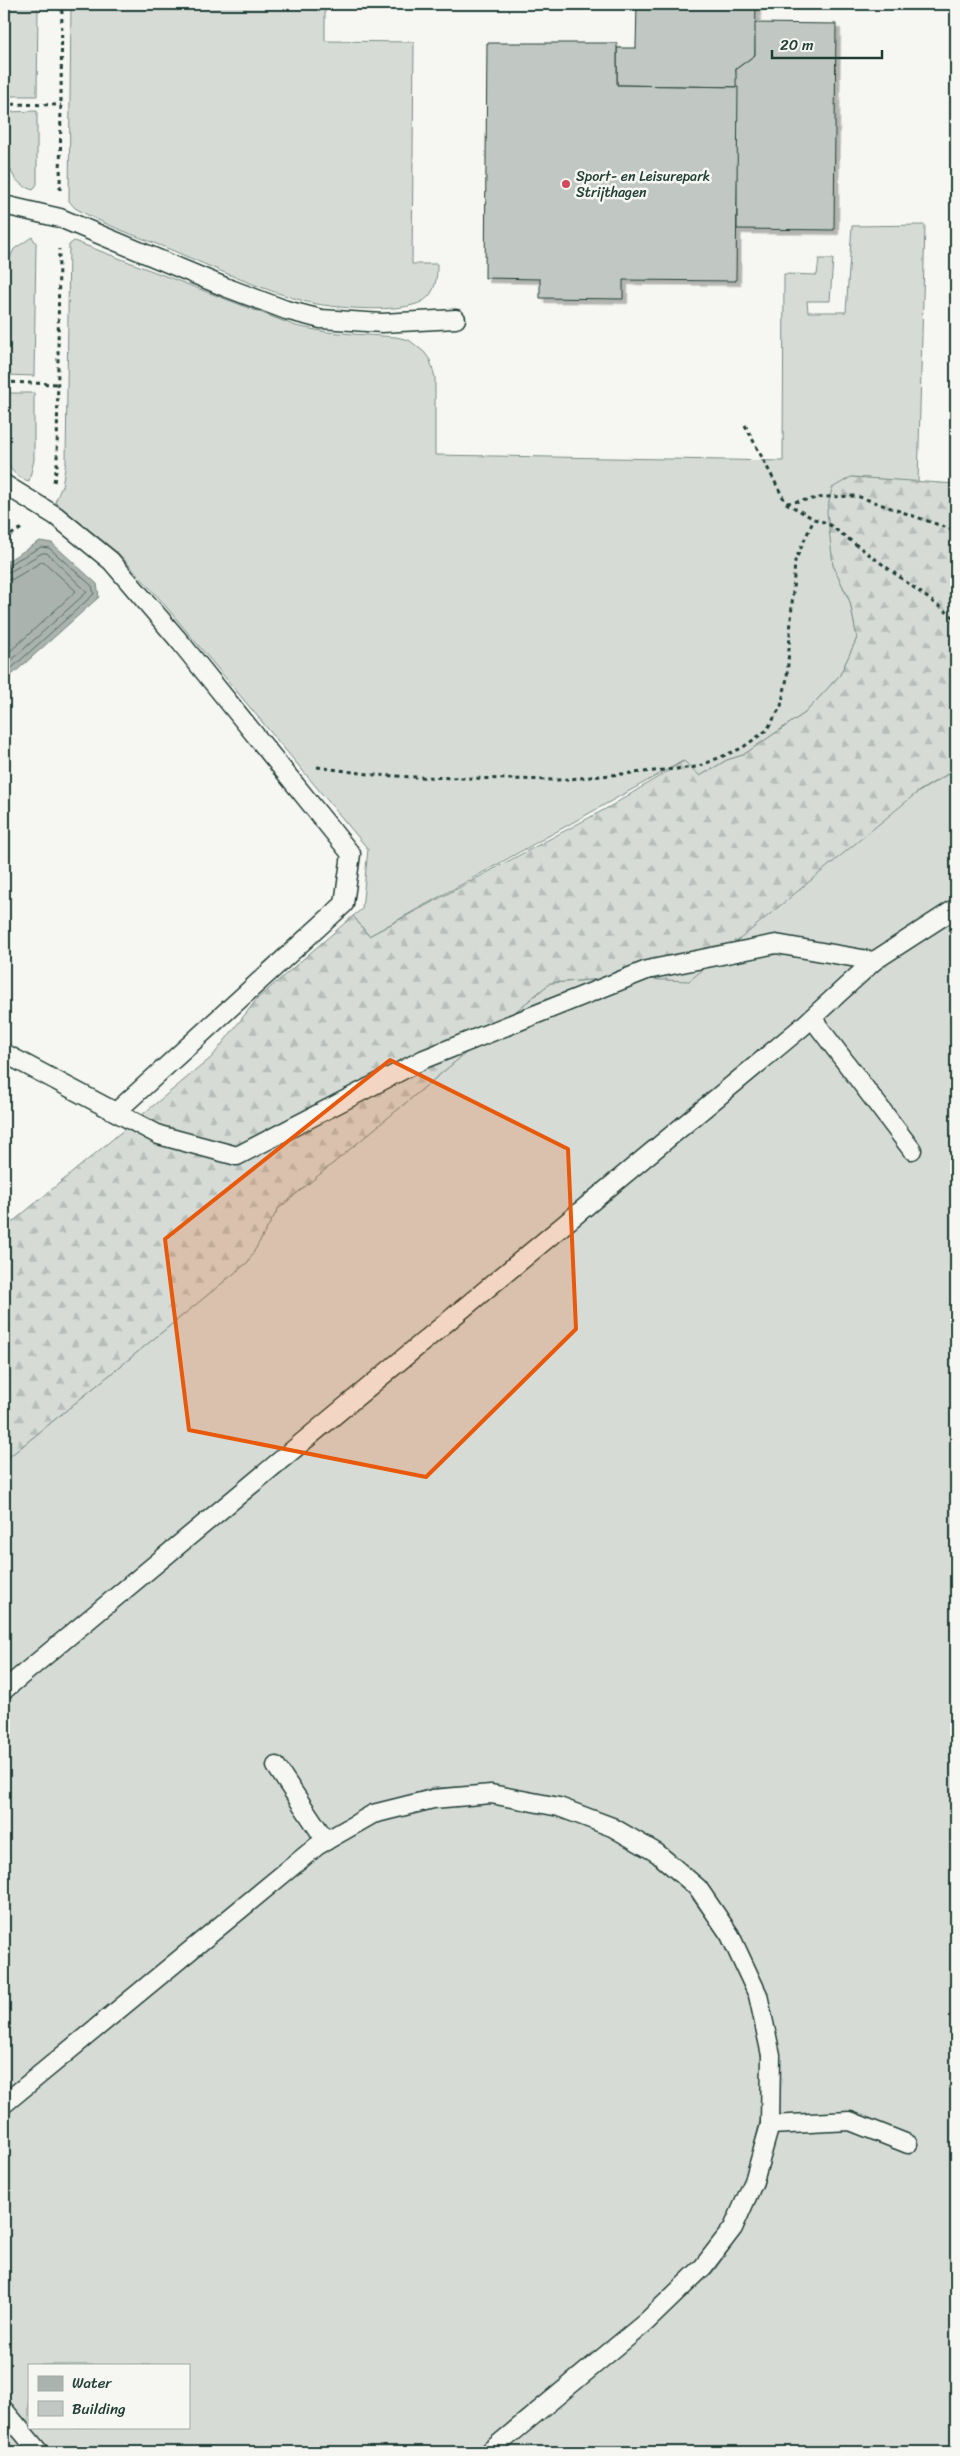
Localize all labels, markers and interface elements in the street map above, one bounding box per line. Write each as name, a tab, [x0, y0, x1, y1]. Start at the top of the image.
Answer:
scale bar	[772, 28, 882, 60]
text: 20 m	[780, 32, 814, 58]
place label: Sport- en Leisurepark Strijthagen	[576, 164, 710, 205]
marker: Sport- en Leisurepark Strijthagen	[560, 178, 572, 190]
legend	[28, 2364, 190, 2428]
text: Water	[72, 2370, 112, 2396]
text: Building	[72, 2396, 126, 2422]

